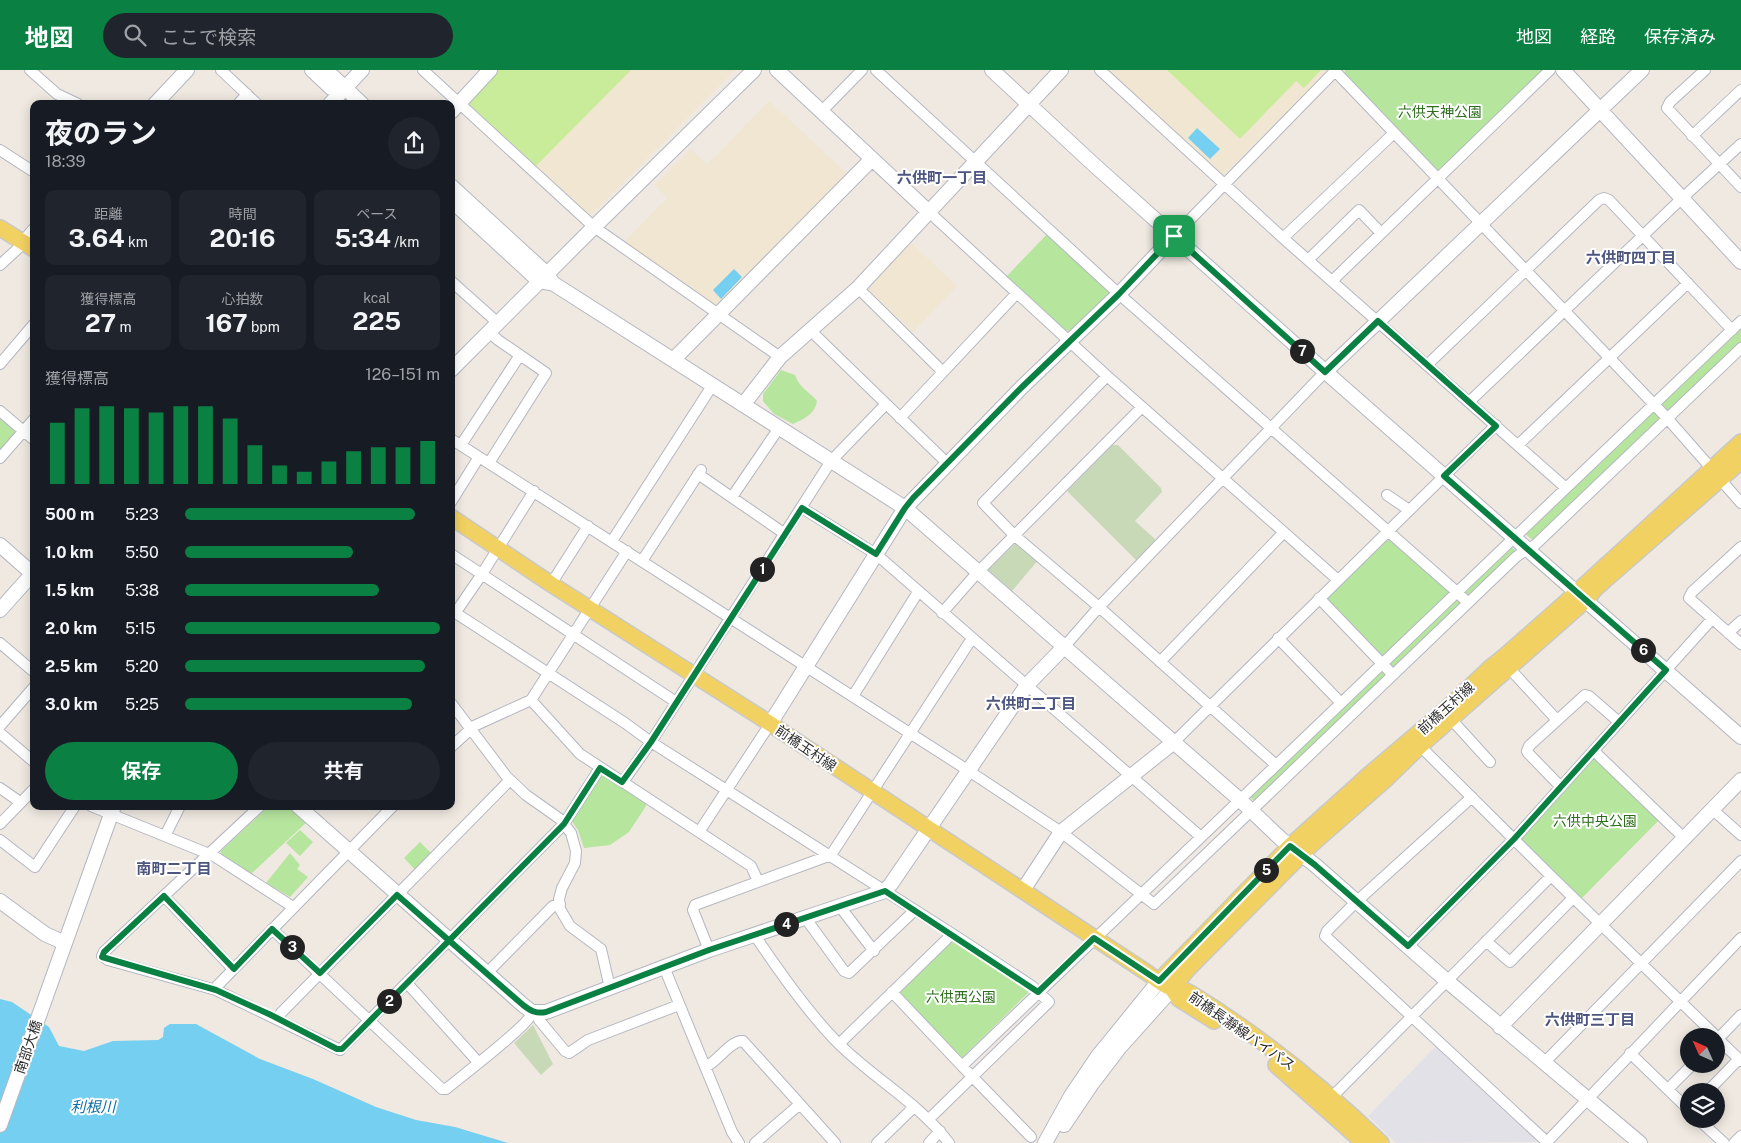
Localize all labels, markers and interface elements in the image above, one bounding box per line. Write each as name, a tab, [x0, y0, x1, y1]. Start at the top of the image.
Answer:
search box	[103, 13, 453, 58]
icon: search	[121, 21, 149, 49]
text: 地図	[25, 23, 73, 51]
text: ここで検索	[161, 26, 256, 48]
text: 地図	[1516, 26, 1552, 47]
text: 経路	[1580, 26, 1616, 47]
text: 保存済み	[1644, 26, 1716, 47]
park label: 六供天神公園	[1398, 104, 1482, 120]
text: 夜のラン	[45, 116, 157, 149]
button: share	[388, 117, 440, 169]
text: 18:39	[45, 152, 85, 171]
district label: 六供町一丁目	[897, 169, 987, 186]
text: 距離	[94, 206, 122, 222]
text: 時間	[228, 206, 256, 222]
text: ペース	[356, 206, 397, 222]
pin	[1153, 215, 1195, 257]
icon: arrive	[1160, 222, 1188, 250]
text: 3.64	[68, 223, 125, 253]
text: 20:16	[210, 223, 275, 253]
text: 5:34	[334, 223, 391, 253]
text: km	[125, 234, 148, 250]
text: /km	[391, 234, 419, 250]
district label: 六供町四丁目	[1586, 249, 1676, 266]
text: kcal	[363, 290, 390, 306]
text: 獲得標高	[80, 291, 136, 307]
text: 心拍数	[221, 291, 263, 307]
text: 225	[353, 306, 401, 336]
text: 27	[85, 308, 116, 338]
text: 167	[205, 308, 248, 338]
text: m	[116, 319, 132, 335]
text: bpm	[248, 319, 280, 335]
pin: 7	[1290, 338, 1314, 364]
text: 7	[1298, 343, 1307, 359]
text: 126–151 m	[365, 365, 440, 384]
text: 獲得標高	[45, 369, 109, 388]
text: 500 m	[45, 505, 94, 524]
text: 5:23	[125, 505, 159, 524]
text: 1.0 km	[45, 543, 94, 562]
text: 5:50	[125, 543, 159, 562]
pin: 1	[750, 556, 774, 582]
text: 1	[760, 561, 766, 577]
text: 1.5 km	[45, 581, 94, 600]
text: 5:38	[125, 581, 159, 600]
text: 2.0 km	[45, 619, 97, 638]
text: 5:15	[125, 619, 156, 638]
pin: 6	[1630, 638, 1656, 662]
text: 6	[1639, 642, 1648, 658]
text: 2.5 km	[45, 657, 97, 676]
text: 5:20	[125, 657, 159, 676]
street label: 前橋玉村線	[1415, 679, 1477, 737]
text: 3.0 km	[45, 695, 97, 714]
text: 5:25	[125, 695, 159, 714]
district label: 六供町二丁目	[986, 695, 1076, 712]
street label: 前橋玉村線	[773, 722, 839, 774]
button: 保存	[45, 742, 238, 800]
button: 共有	[248, 742, 440, 800]
park label: 六供中央公園	[1553, 813, 1637, 829]
pin: 5	[1254, 858, 1278, 882]
district label: 南町二丁目	[136, 860, 212, 877]
text: 5	[1262, 862, 1271, 878]
pin: 4	[774, 912, 798, 936]
text: 4	[782, 916, 791, 932]
pin: 3	[280, 934, 304, 960]
text: 3	[288, 939, 297, 955]
pin: 2	[376, 988, 402, 1014]
street label: 前橋長瀞線バイパス	[1186, 988, 1298, 1074]
park label: 六供西公園	[926, 989, 996, 1005]
text: 2	[385, 993, 394, 1009]
district label: 六供町三丁目	[1545, 1011, 1635, 1028]
street label: 南部大橋	[11, 1018, 45, 1076]
north arrow	[1680, 1028, 1725, 1072]
map controls	[1680, 1028, 1725, 1128]
button: layers	[1680, 1083, 1725, 1128]
water label: 利根川	[70, 1098, 117, 1115]

